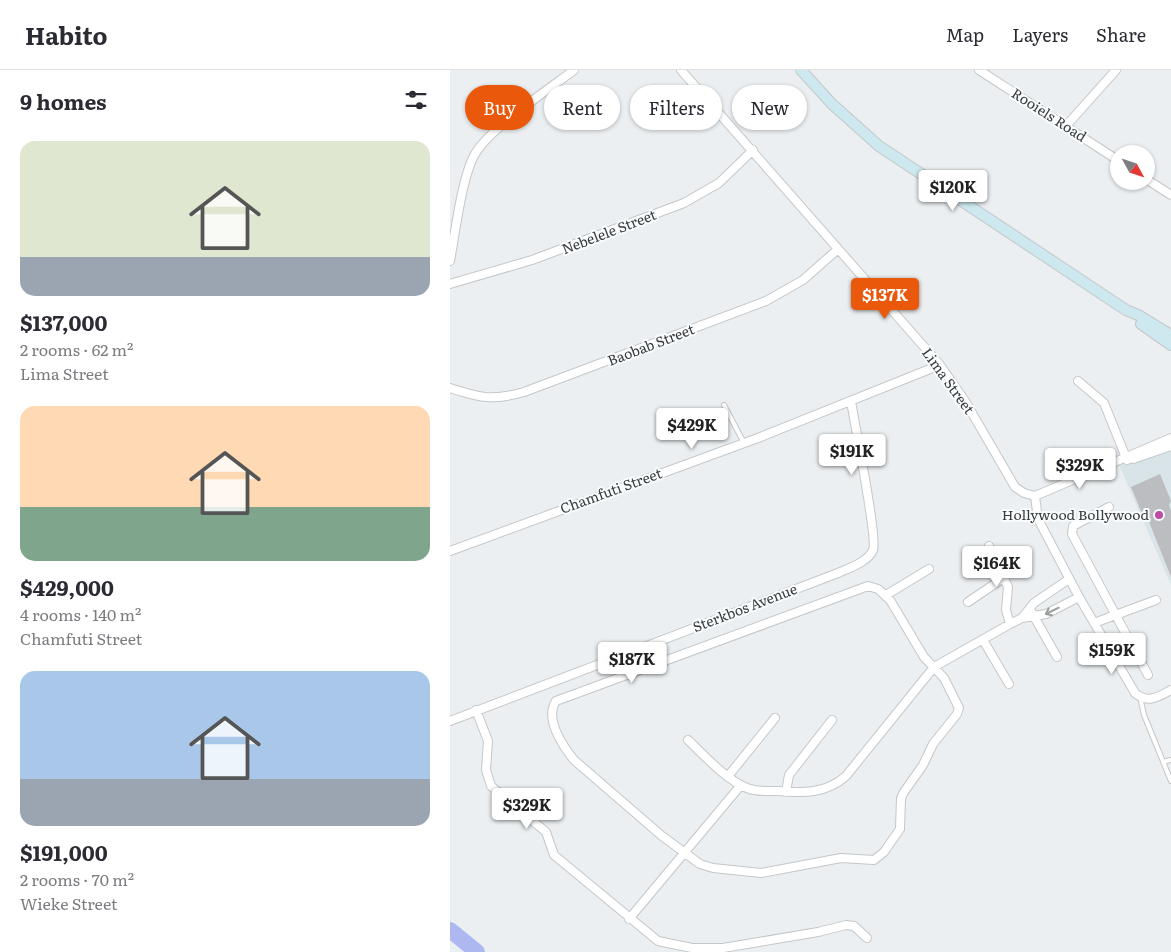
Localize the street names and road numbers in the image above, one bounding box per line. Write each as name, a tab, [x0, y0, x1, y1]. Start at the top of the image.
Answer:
street label: Rooiels Road	[1008, 82, 1091, 146]
street label: Nebelele Street	[559, 204, 659, 258]
street label: Baobab Street	[604, 318, 697, 370]
street label: Lima Street	[918, 343, 980, 418]
street label: Chamfuti Street	[557, 462, 665, 518]
street label: Sterkbos Avenue	[689, 578, 800, 636]

